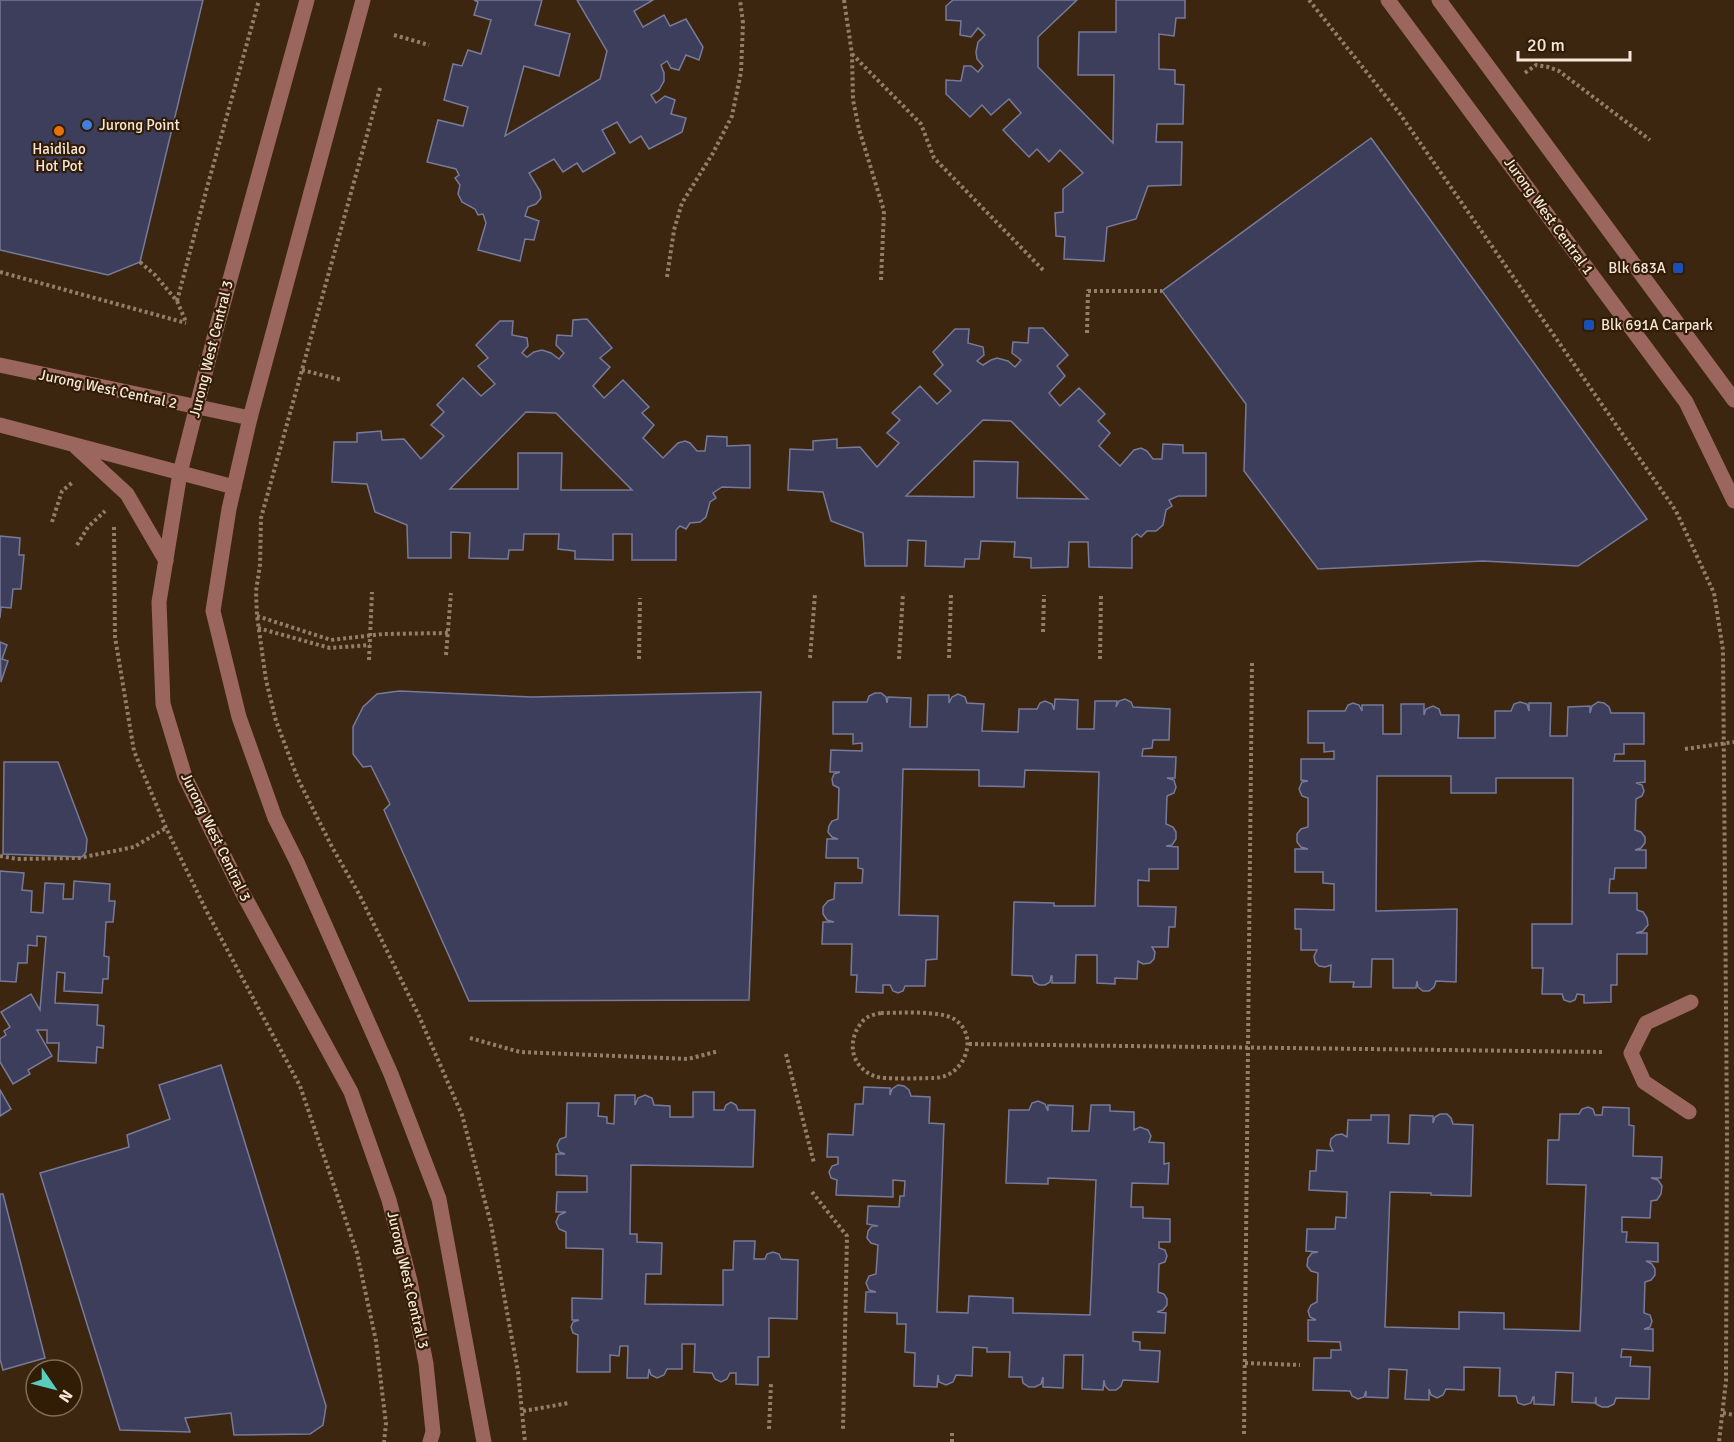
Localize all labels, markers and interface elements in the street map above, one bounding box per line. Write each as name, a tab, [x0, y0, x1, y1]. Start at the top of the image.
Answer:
scale bar	[1518, 24, 1630, 62]
text: 20 m	[1527, 34, 1565, 56]
place label: Jurong Point	[99, 116, 180, 134]
marker: Jurong Point	[80, 118, 94, 132]
marker: Haidilao Hot Pot	[52, 124, 66, 138]
place label: Haidilao Hot Pot	[32, 140, 86, 175]
street label: Jurong West Central 1	[1500, 154, 1598, 278]
place label: Blk 683A	[1608, 259, 1666, 277]
marker: Blk 683A	[1671, 261, 1685, 275]
street label: Jurong West Central 3	[185, 278, 237, 420]
place label: Blk 691A Carpark	[1601, 316, 1713, 334]
marker: Blk 691A Carpark	[1582, 318, 1596, 332]
street label: Jurong West Central 2	[37, 366, 179, 412]
street label: Jurong West Central 3	[177, 770, 255, 904]
street label: Jurong West Central 3	[383, 1209, 433, 1351]
north arrow	[24, 1358, 84, 1418]
text: N	[54, 1386, 77, 1406]

